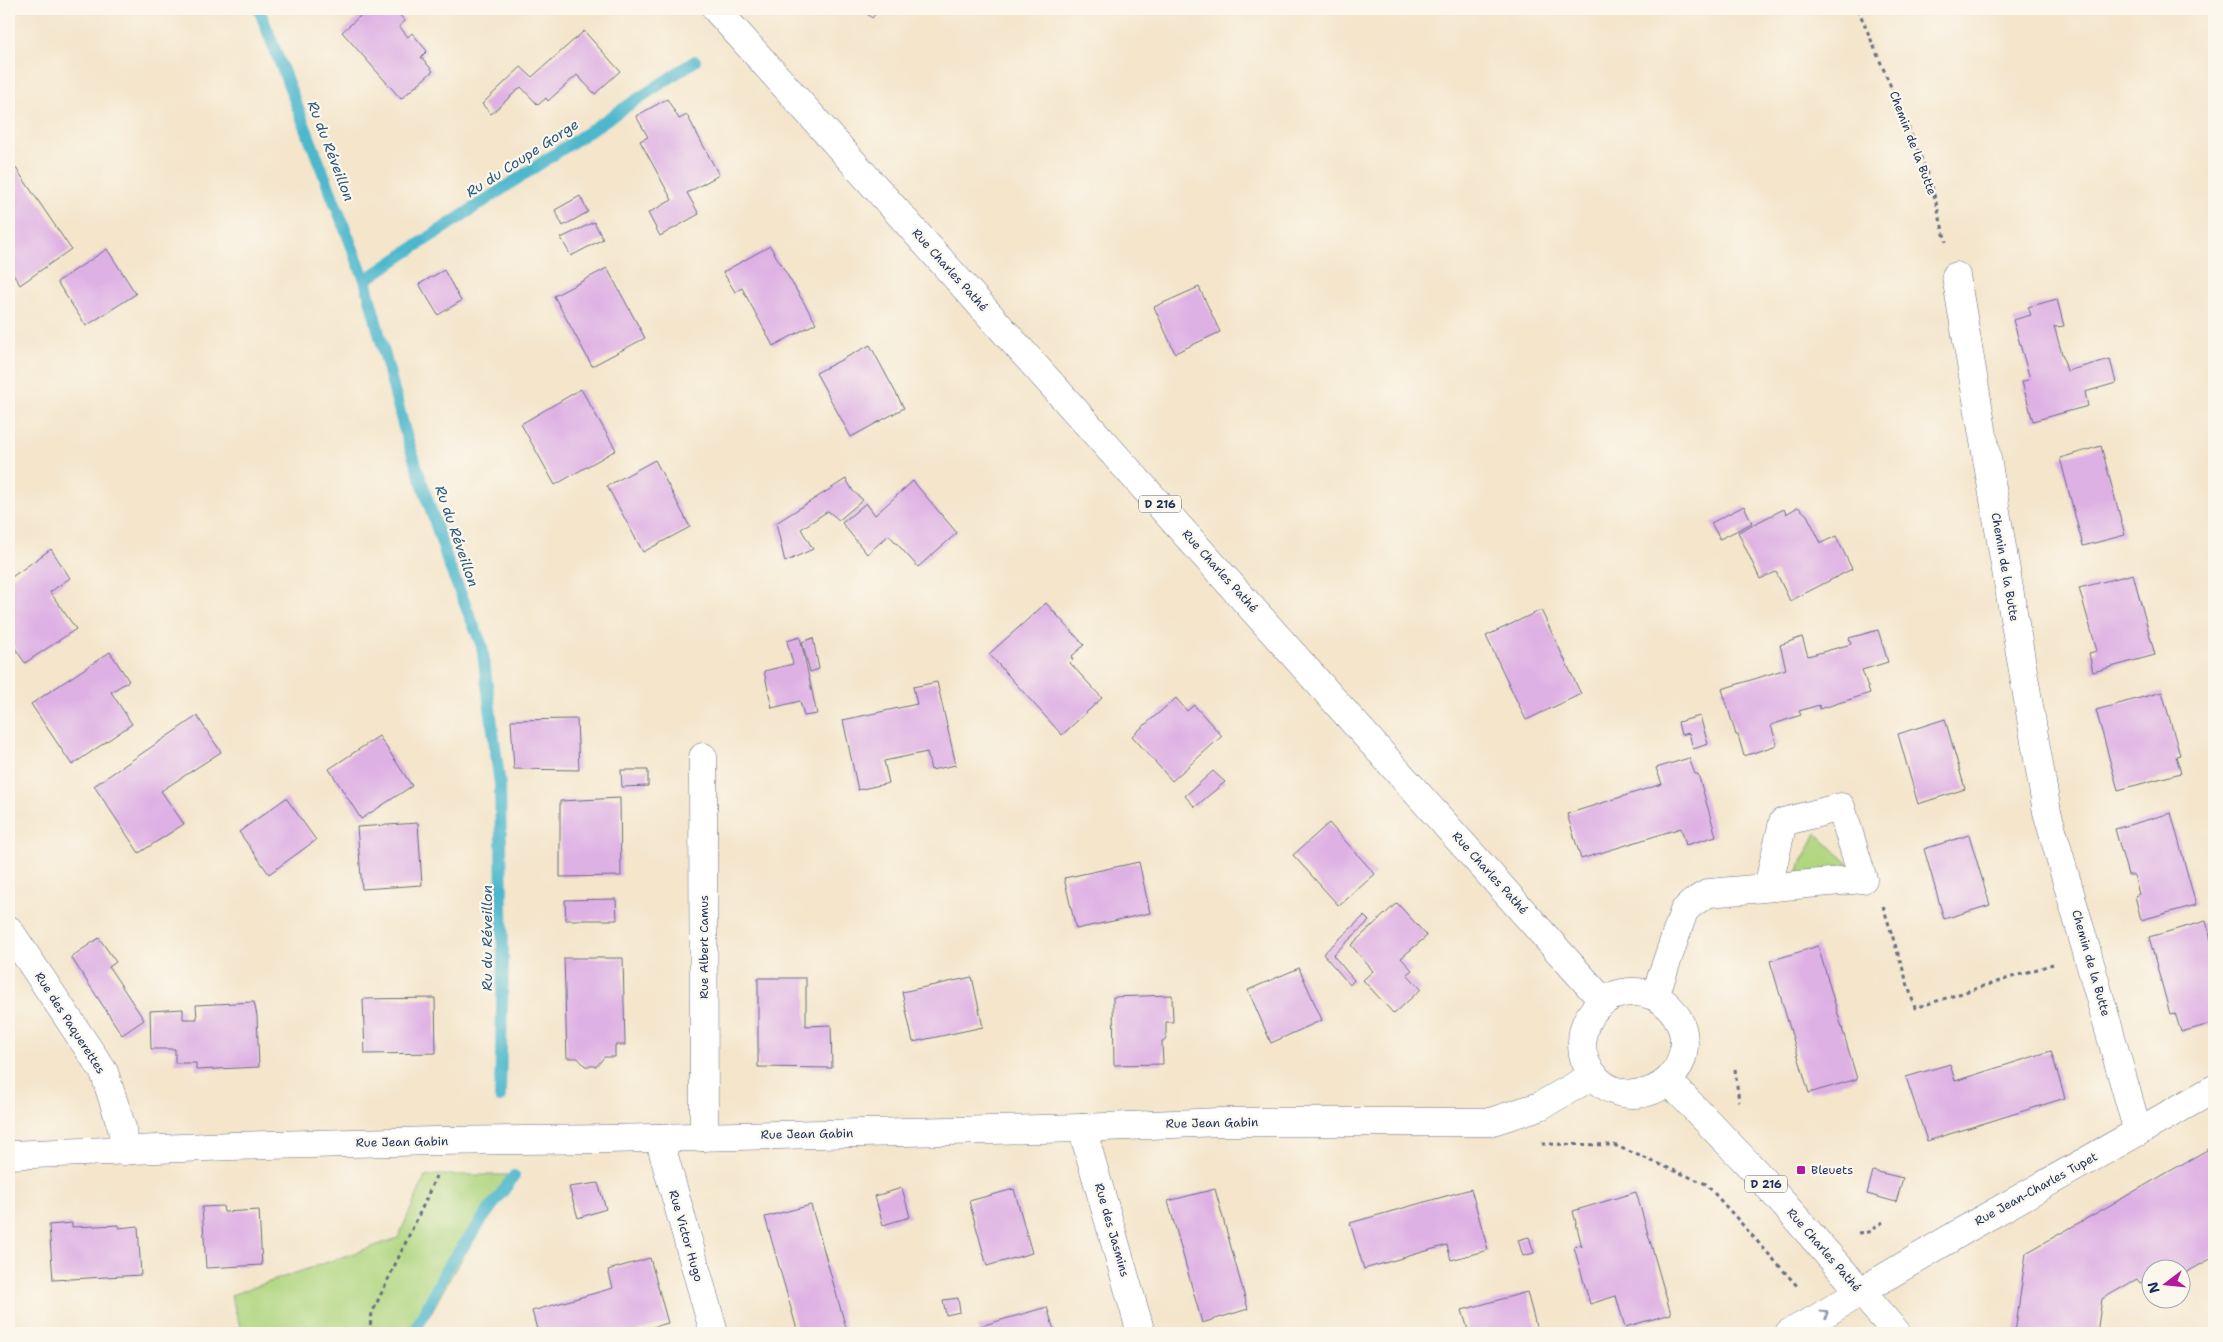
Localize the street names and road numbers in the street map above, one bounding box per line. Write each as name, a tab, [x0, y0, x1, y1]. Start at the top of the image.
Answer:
street label: Chemin de la Butte	[1886, 89, 1940, 197]
street label: Rue Charles Pathé	[909, 225, 992, 315]
road number: D 216	[1139, 496, 1181, 512]
street label: Chemin de la Butte	[1988, 511, 2022, 623]
street label: Rue Charles Pathé	[1179, 526, 1262, 616]
street label: Rue Charles Pathé	[1449, 828, 1532, 918]
street label: Rue Albert Camus	[696, 895, 712, 999]
street label: Chemin de la Butte	[2068, 908, 2114, 1018]
street label: Rue des Paquerettes	[31, 969, 109, 1077]
street label: Rue Jean Gabin	[1166, 1114, 1258, 1132]
street label: Rue Jean Gabin	[761, 1125, 853, 1143]
street label: Rue Jean Gabin	[356, 1133, 448, 1151]
street label: Rue Jean-Charles Tupet	[1972, 1149, 2100, 1229]
road number: D 216	[1745, 1176, 1787, 1192]
street label: Rue des Jasmins	[1091, 1181, 1133, 1279]
street label: Rue Victor Hugo	[665, 1188, 707, 1284]
street label: Rue Charles Pathé	[1783, 1205, 1865, 1295]

